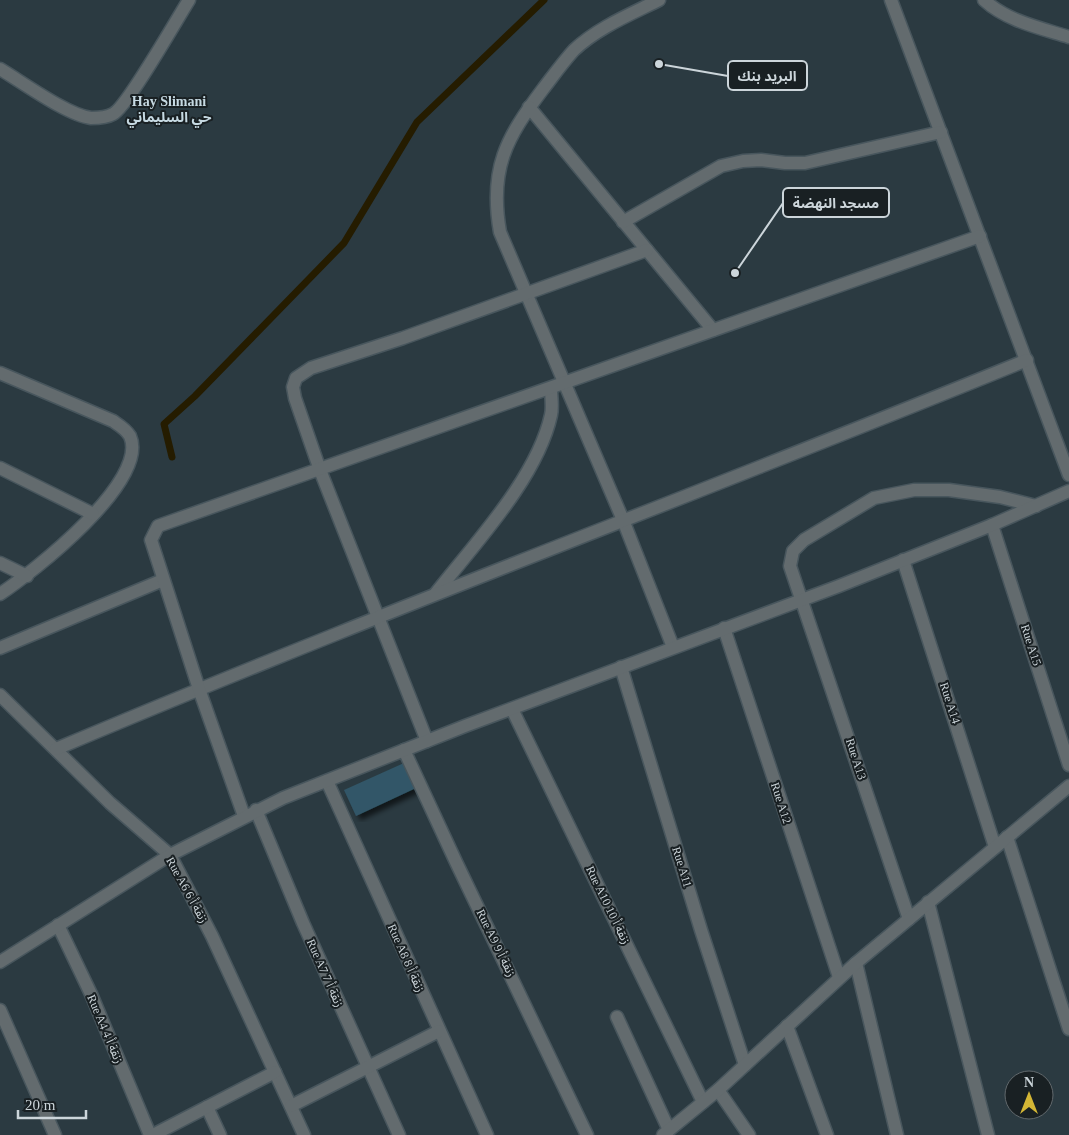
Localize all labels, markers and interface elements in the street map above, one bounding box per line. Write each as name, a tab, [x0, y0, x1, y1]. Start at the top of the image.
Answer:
callout: البريد بنك	[728, 61, 807, 90]
text: البريد بنك	[737, 69, 797, 85]
district label: Hay Slimani حي السليماني	[126, 94, 212, 128]
callout: مسجد النهضة	[783, 188, 889, 217]
text: مسجد النهضة	[793, 196, 879, 211]
street label: Rue A15	[1018, 623, 1044, 667]
street label: Rue A14	[937, 681, 963, 725]
street label: Rue A13	[843, 737, 869, 781]
street label: Rue A12	[768, 781, 794, 825]
street label: Rue A11	[669, 845, 695, 889]
street label: Rue A6 زنقة أ 6	[163, 854, 211, 925]
street label: Rue A10 زنقة أ 10	[583, 863, 633, 946]
street label: Rue A9 زنقة أ 9	[474, 907, 519, 979]
street label: Rue A8 زنقة أ 8	[385, 922, 428, 994]
street label: Rue A7 زنقة أ 7	[304, 937, 347, 1009]
street label: Rue A4 زنقة أ 4	[84, 992, 126, 1065]
north arrow	[1004, 1070, 1054, 1120]
text: N	[1024, 1075, 1034, 1090]
scale bar	[18, 1088, 85, 1120]
text: 20 m	[25, 1097, 56, 1113]

